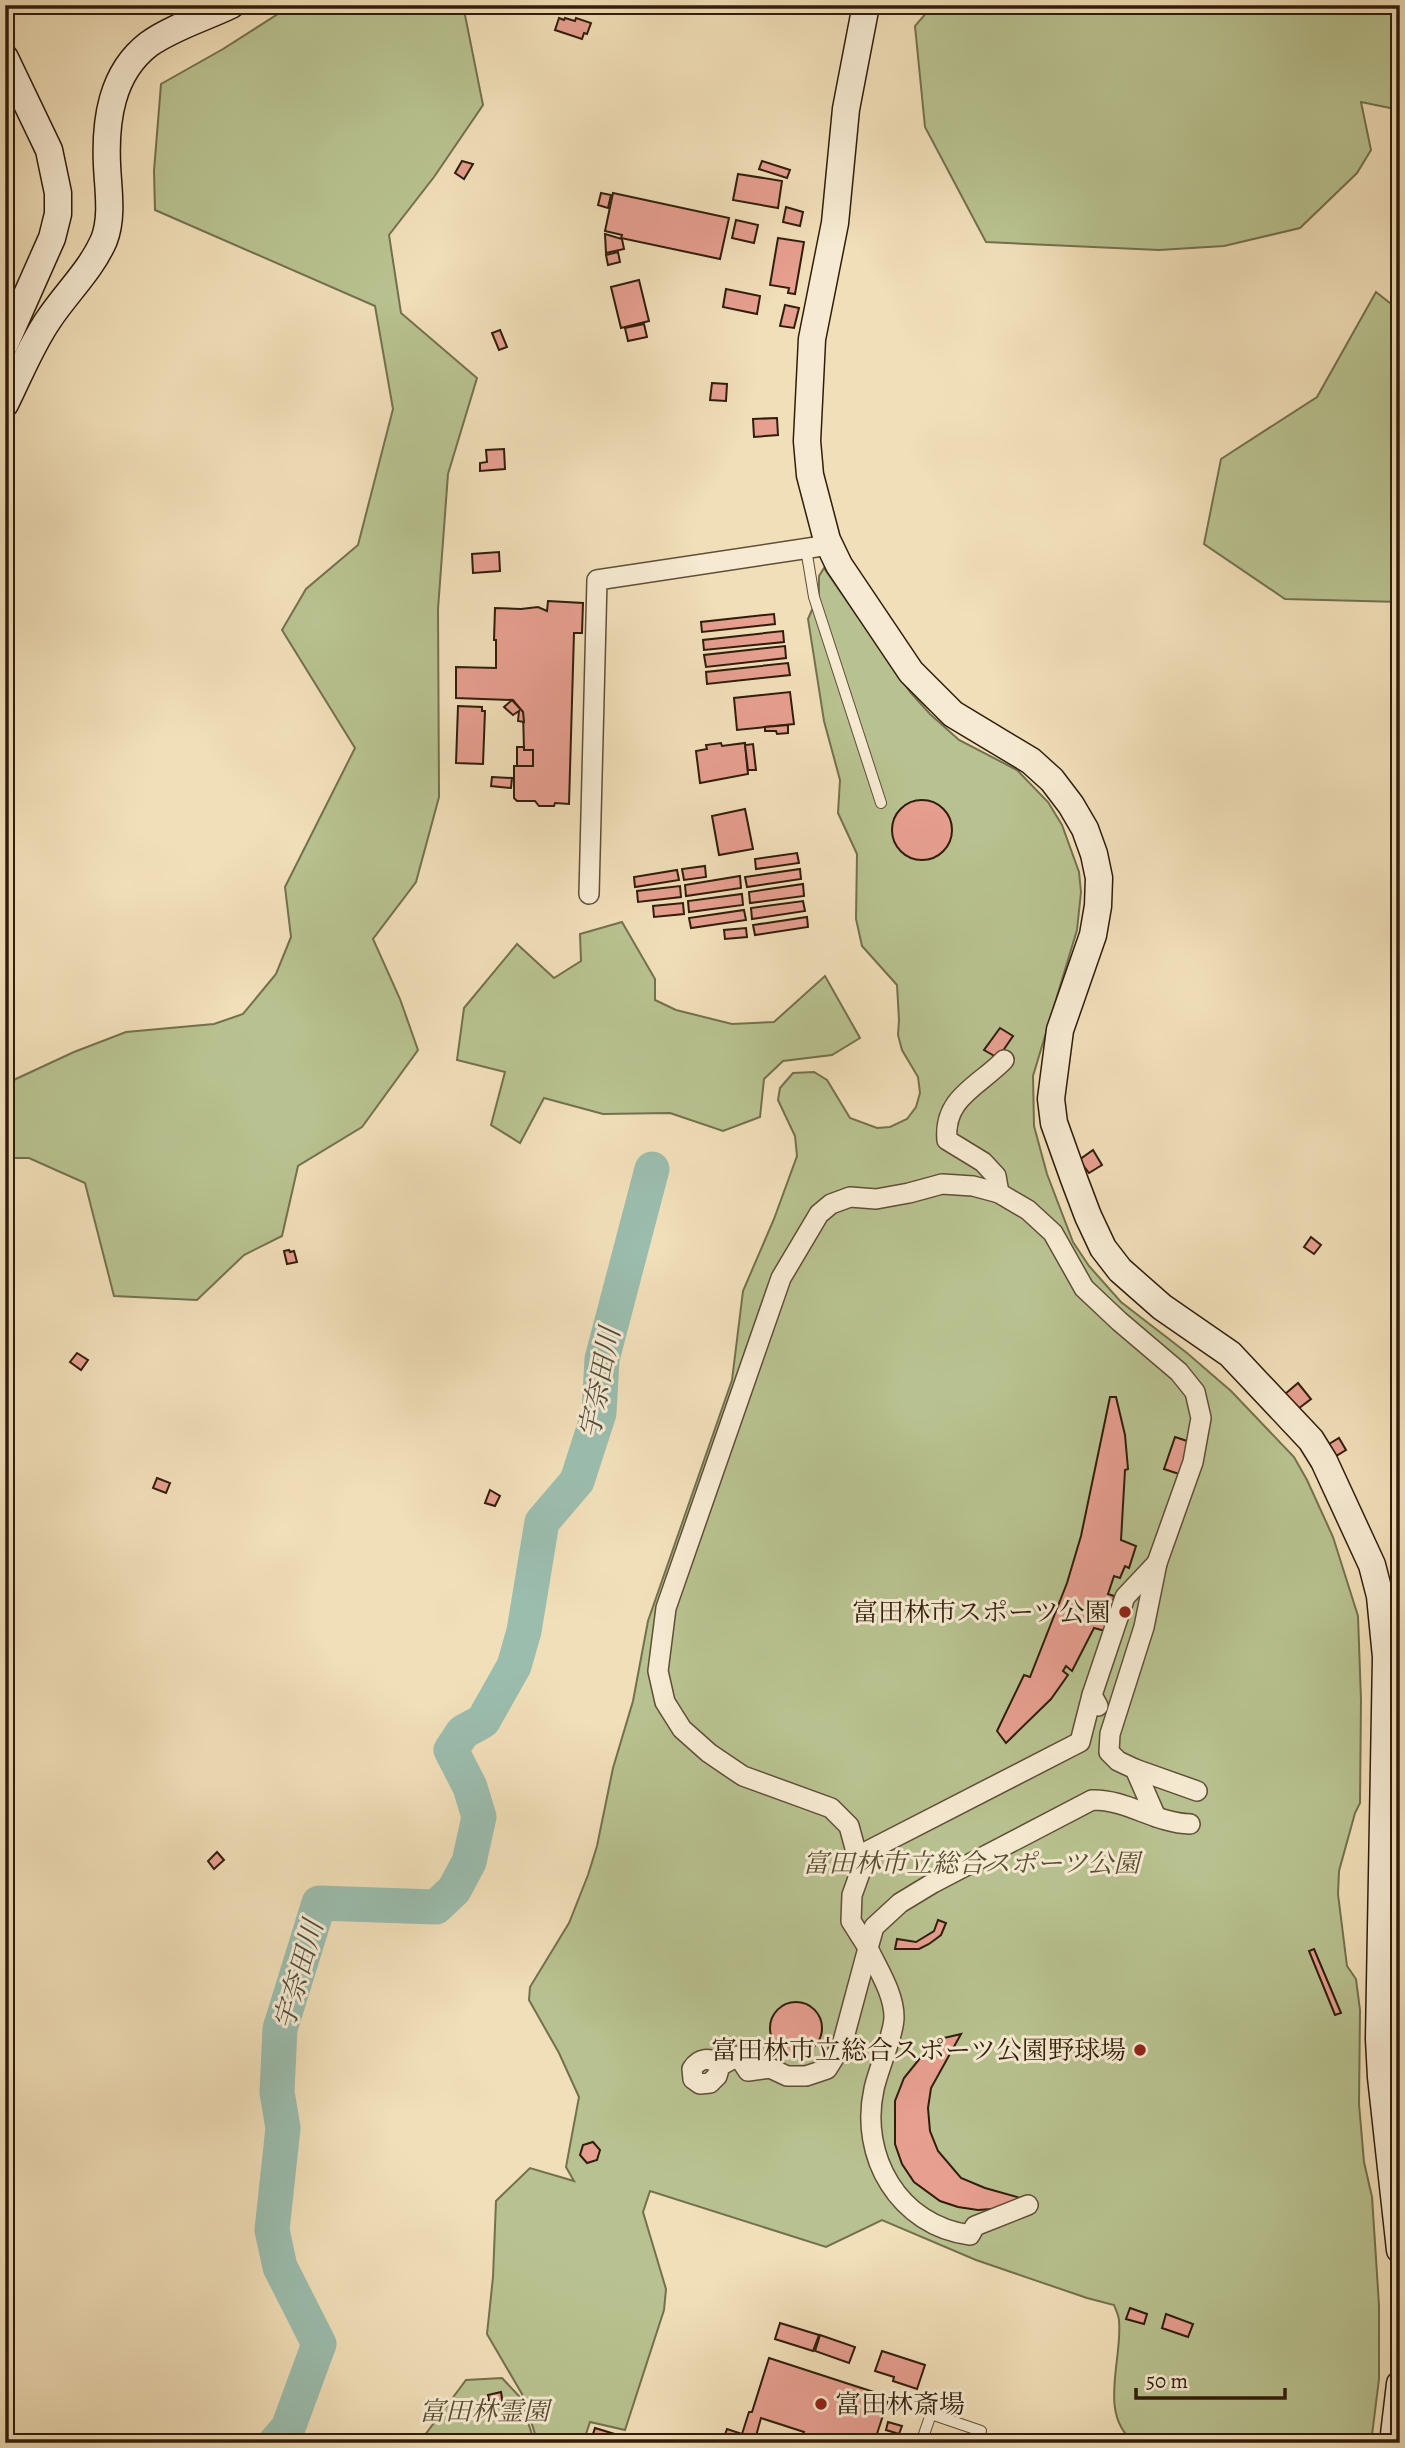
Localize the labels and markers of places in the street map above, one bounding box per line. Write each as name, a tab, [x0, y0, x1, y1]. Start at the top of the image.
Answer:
place label: 富田林市スポーツ公園	[852, 1595, 1111, 1630]
marker: 富田林市スポーツ公園	[1117, 1604, 1133, 1620]
place label: 富田林市立総合スポーツ公園野球場	[711, 2033, 1126, 2068]
marker: 富田林市立総合スポーツ公園野球場	[1132, 2042, 1148, 2058]
place label: 富田林斎場	[835, 2387, 965, 2422]
marker: 富田林斎場	[813, 2396, 829, 2412]

